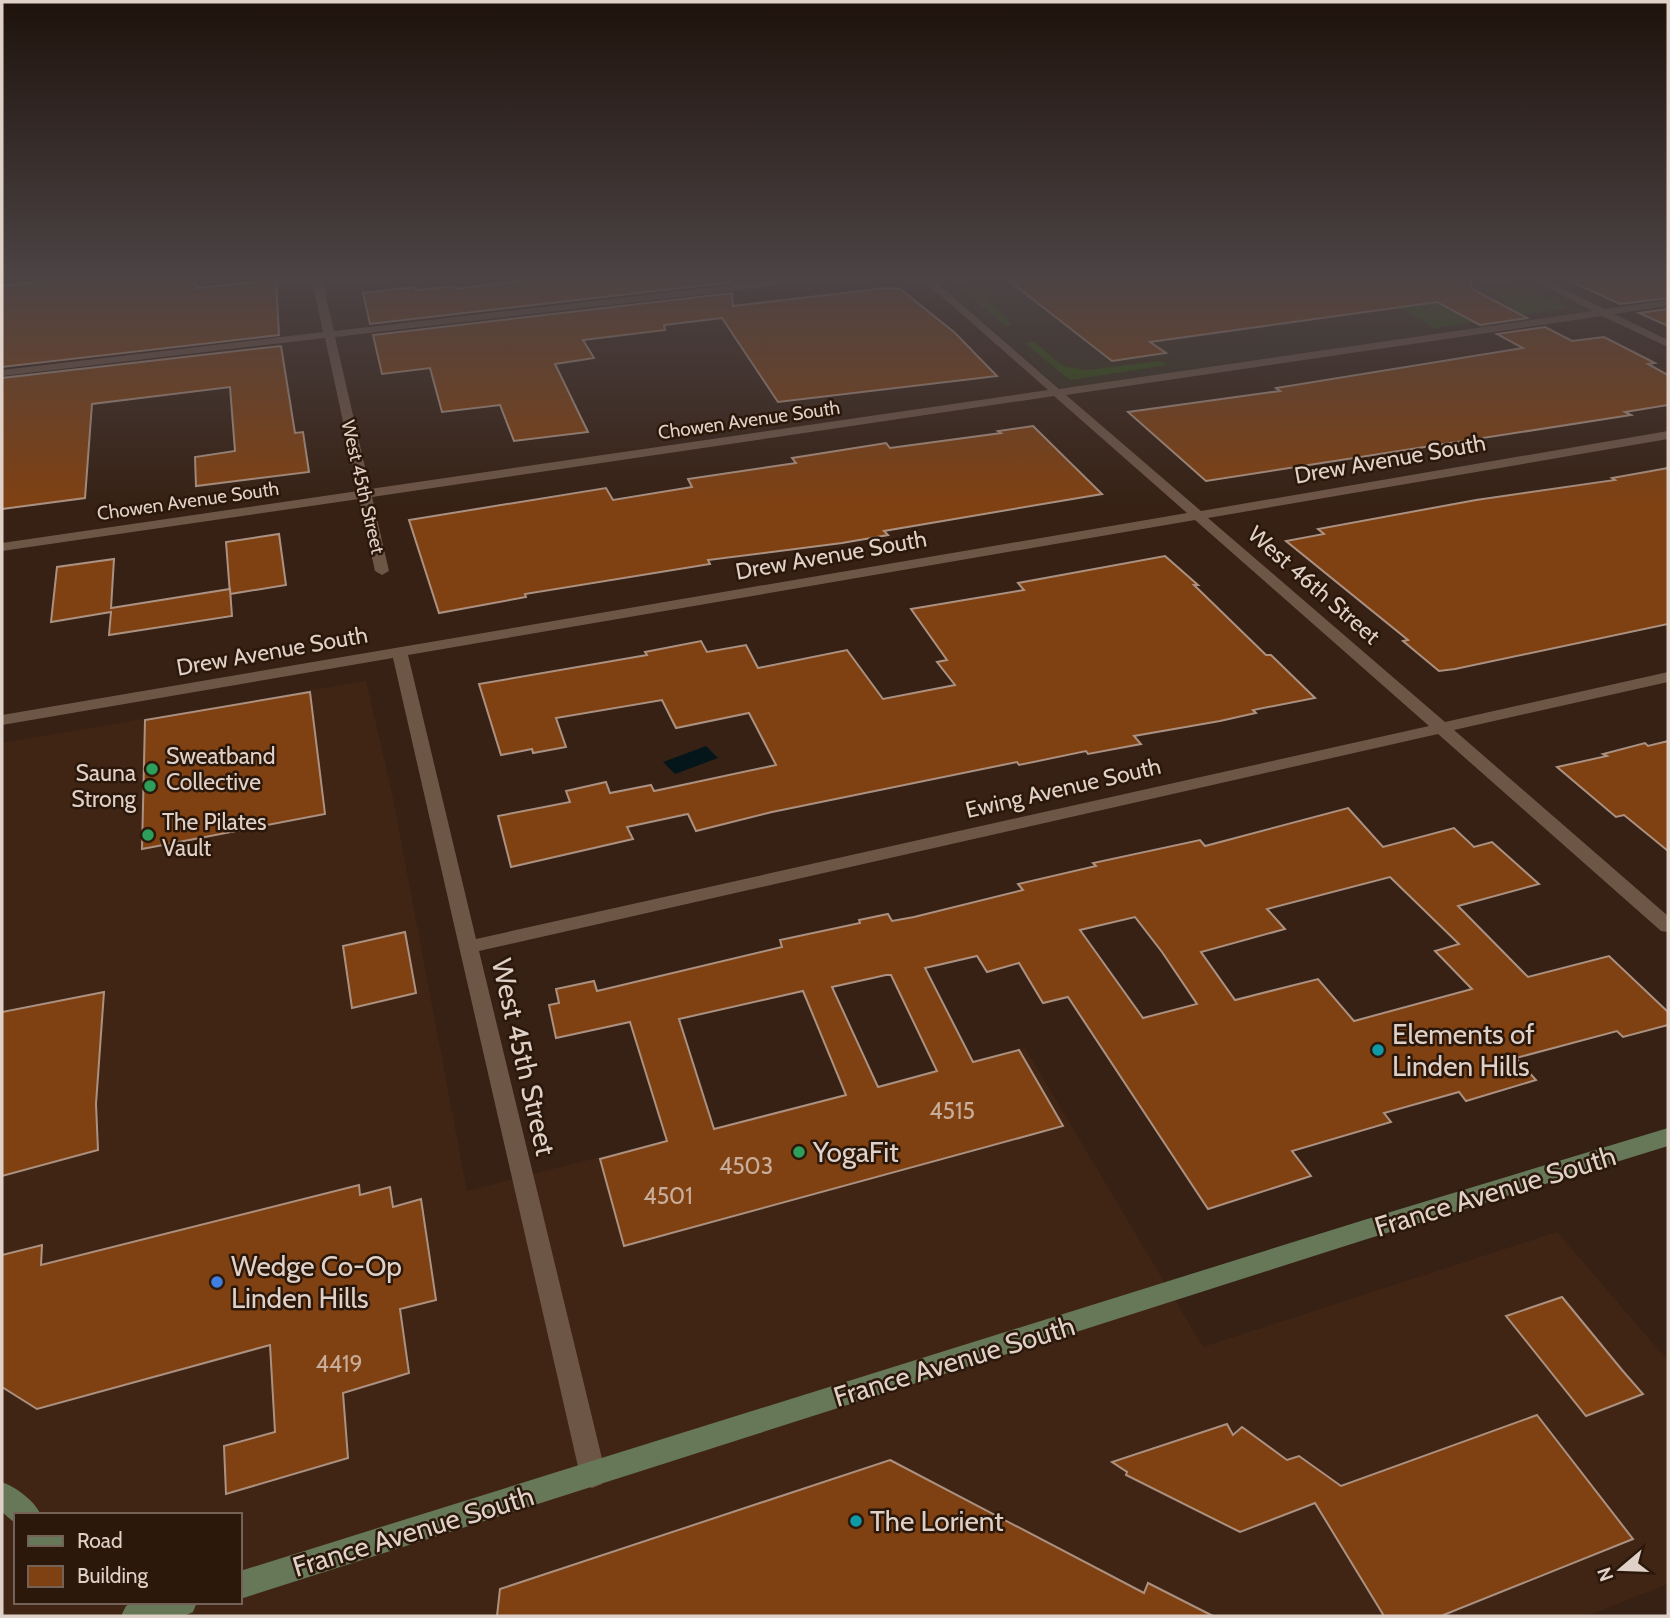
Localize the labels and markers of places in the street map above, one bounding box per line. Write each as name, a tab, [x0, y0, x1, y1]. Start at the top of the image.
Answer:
place label: Sweatband Collective	[166, 742, 275, 796]
place label: Sauna Strong	[71, 759, 137, 813]
marker: Sweatband Collective	[144, 761, 160, 777]
marker: Sauna Strong	[142, 778, 158, 794]
place label: The Pilates Vault	[162, 808, 267, 862]
marker: The Pilates Vault	[140, 827, 156, 843]
place label: Elements of Linden Hills	[1392, 1017, 1535, 1083]
marker: Elements of Linden Hills	[1370, 1042, 1386, 1058]
place label: YogaFit	[812, 1135, 899, 1169]
marker: YogaFit	[791, 1144, 807, 1160]
place label: Wedge Co-Op Linden Hills	[231, 1249, 402, 1315]
marker: Wedge Co-Op Linden Hills	[209, 1274, 225, 1290]
place label: The Lorient	[870, 1504, 1004, 1538]
marker: The Lorient	[848, 1513, 864, 1529]

